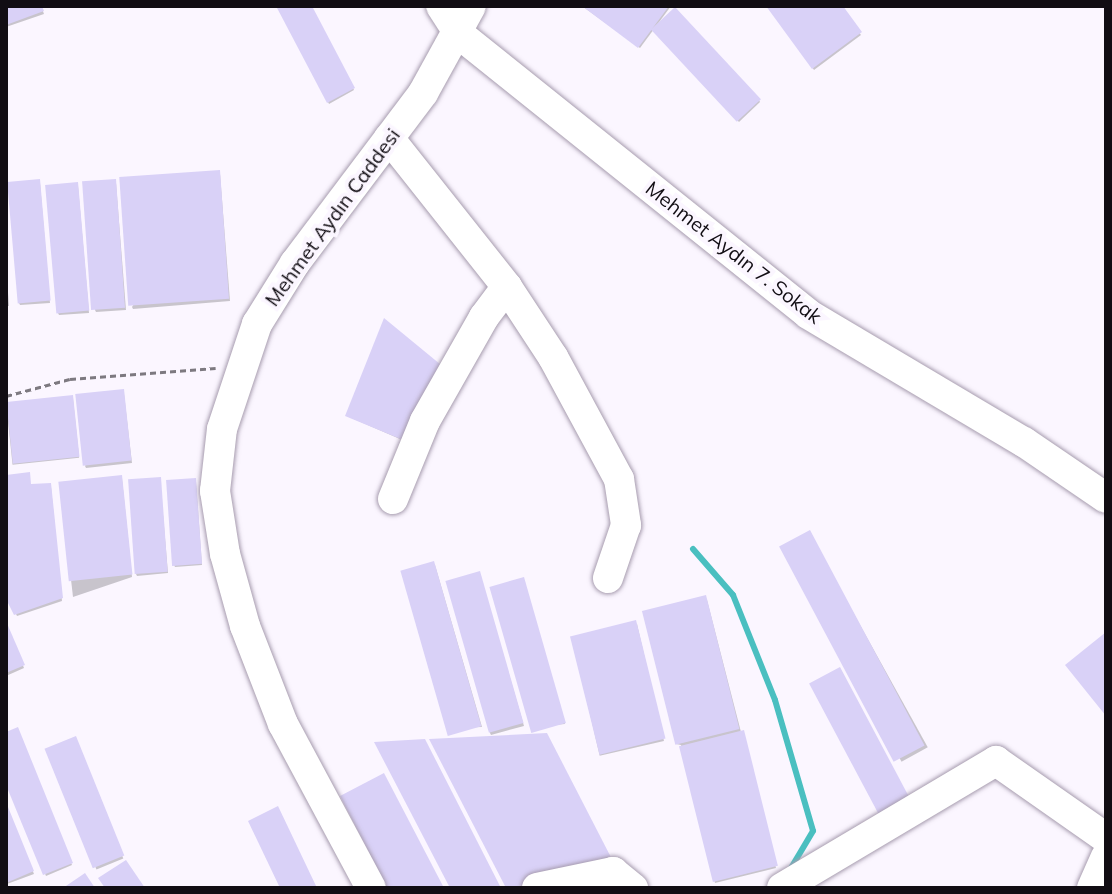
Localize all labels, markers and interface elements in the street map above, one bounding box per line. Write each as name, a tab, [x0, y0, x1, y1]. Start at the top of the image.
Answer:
street label: Mehmet Aydın Caddesi	[259, 124, 405, 310]
street label: Mehmet Aydın 7. Sokak	[641, 176, 827, 328]

